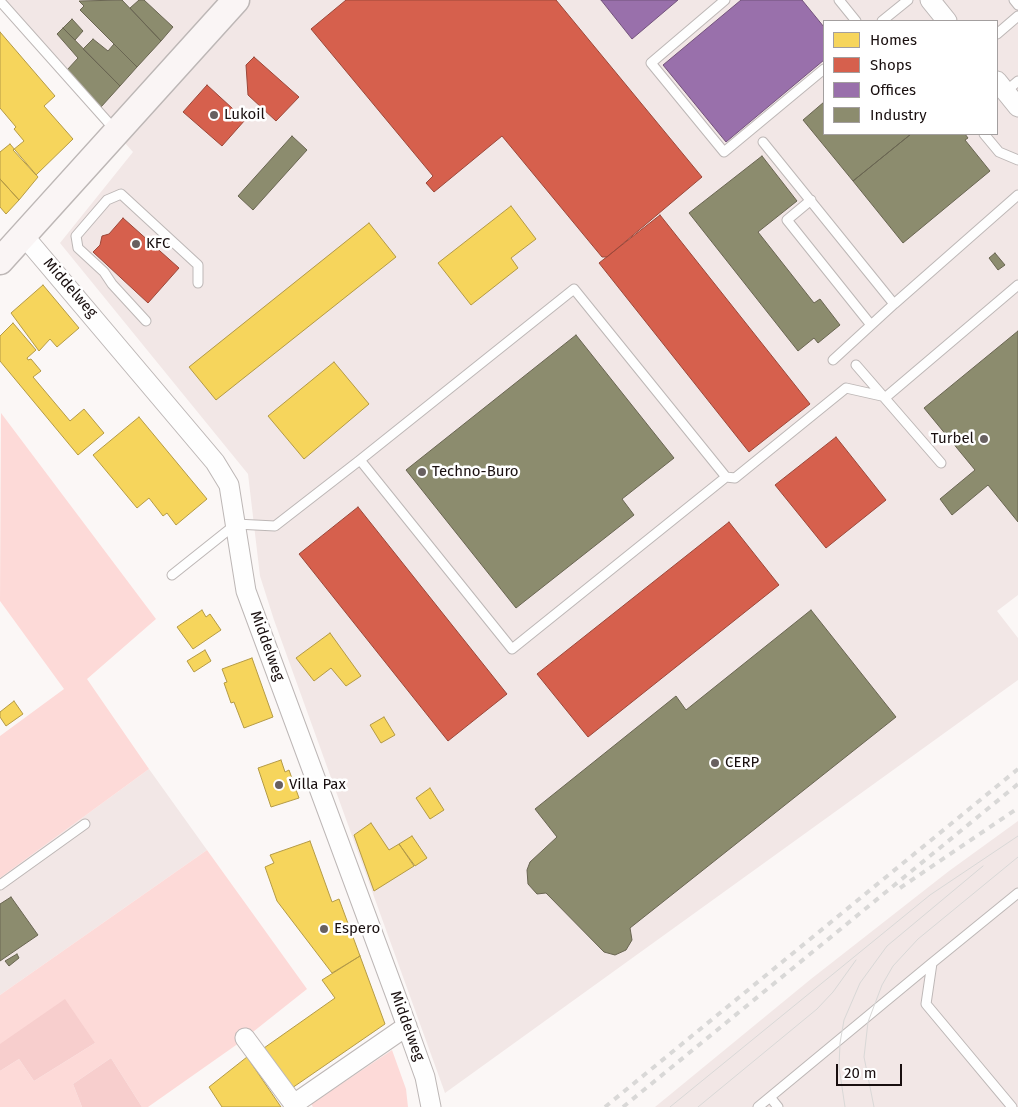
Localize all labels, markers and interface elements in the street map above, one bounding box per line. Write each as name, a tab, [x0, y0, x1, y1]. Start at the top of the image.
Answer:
legend	[823, 20, 998, 135]
text: Homes	[870, 31, 917, 49]
text: Shops	[870, 56, 912, 74]
text: Offices	[870, 81, 916, 99]
place label: Lukoil	[224, 106, 265, 124]
text: Industry	[870, 106, 927, 124]
marker: Lukoil	[208, 109, 220, 121]
place label: KFC	[146, 235, 170, 253]
marker: KFC	[130, 238, 142, 250]
street label: Middelweg	[39, 254, 101, 322]
place label: Turbel	[931, 430, 974, 448]
marker: Turbel	[978, 433, 990, 445]
place label: Techno-Buro	[432, 463, 519, 481]
marker: Techno-Buro	[416, 466, 428, 478]
street label: Middelweg	[246, 609, 288, 683]
place label: CERP	[725, 754, 759, 772]
marker: CERP	[709, 757, 721, 769]
place label: Villa Pax	[289, 776, 346, 794]
marker: Villa Pax	[273, 779, 285, 791]
place label: Espero	[334, 920, 380, 938]
marker: Espero	[318, 923, 330, 935]
street label: Middelweg	[386, 989, 428, 1063]
scale bar	[838, 1054, 904, 1086]
text: 20 m	[844, 1064, 877, 1082]

